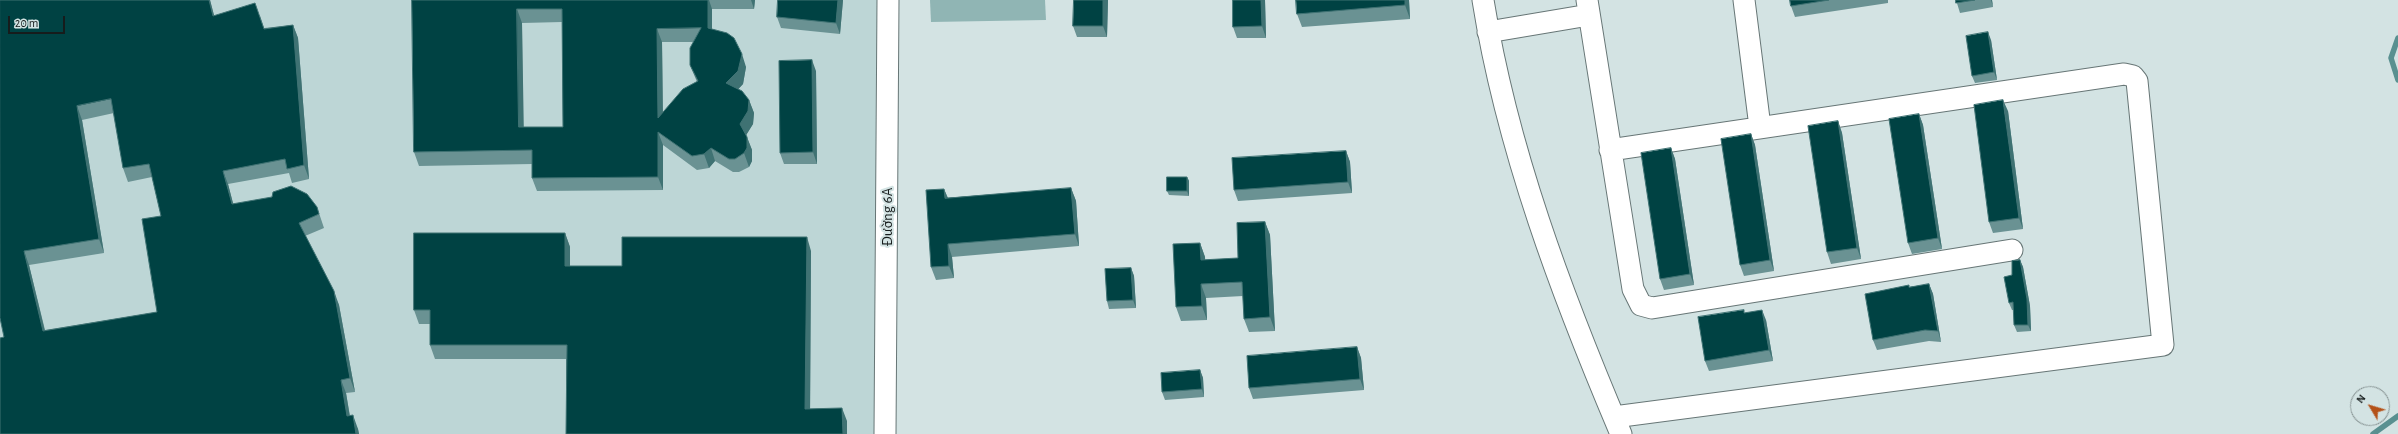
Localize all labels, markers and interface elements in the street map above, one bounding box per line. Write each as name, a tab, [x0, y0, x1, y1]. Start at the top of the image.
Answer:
scale bar	[10, 8, 67, 34]
text: 20 m	[15, 17, 38, 29]
street label: Đường 6A	[878, 188, 896, 246]
north arrow	[2350, 386, 2390, 426]
text: N	[2354, 393, 2368, 405]

